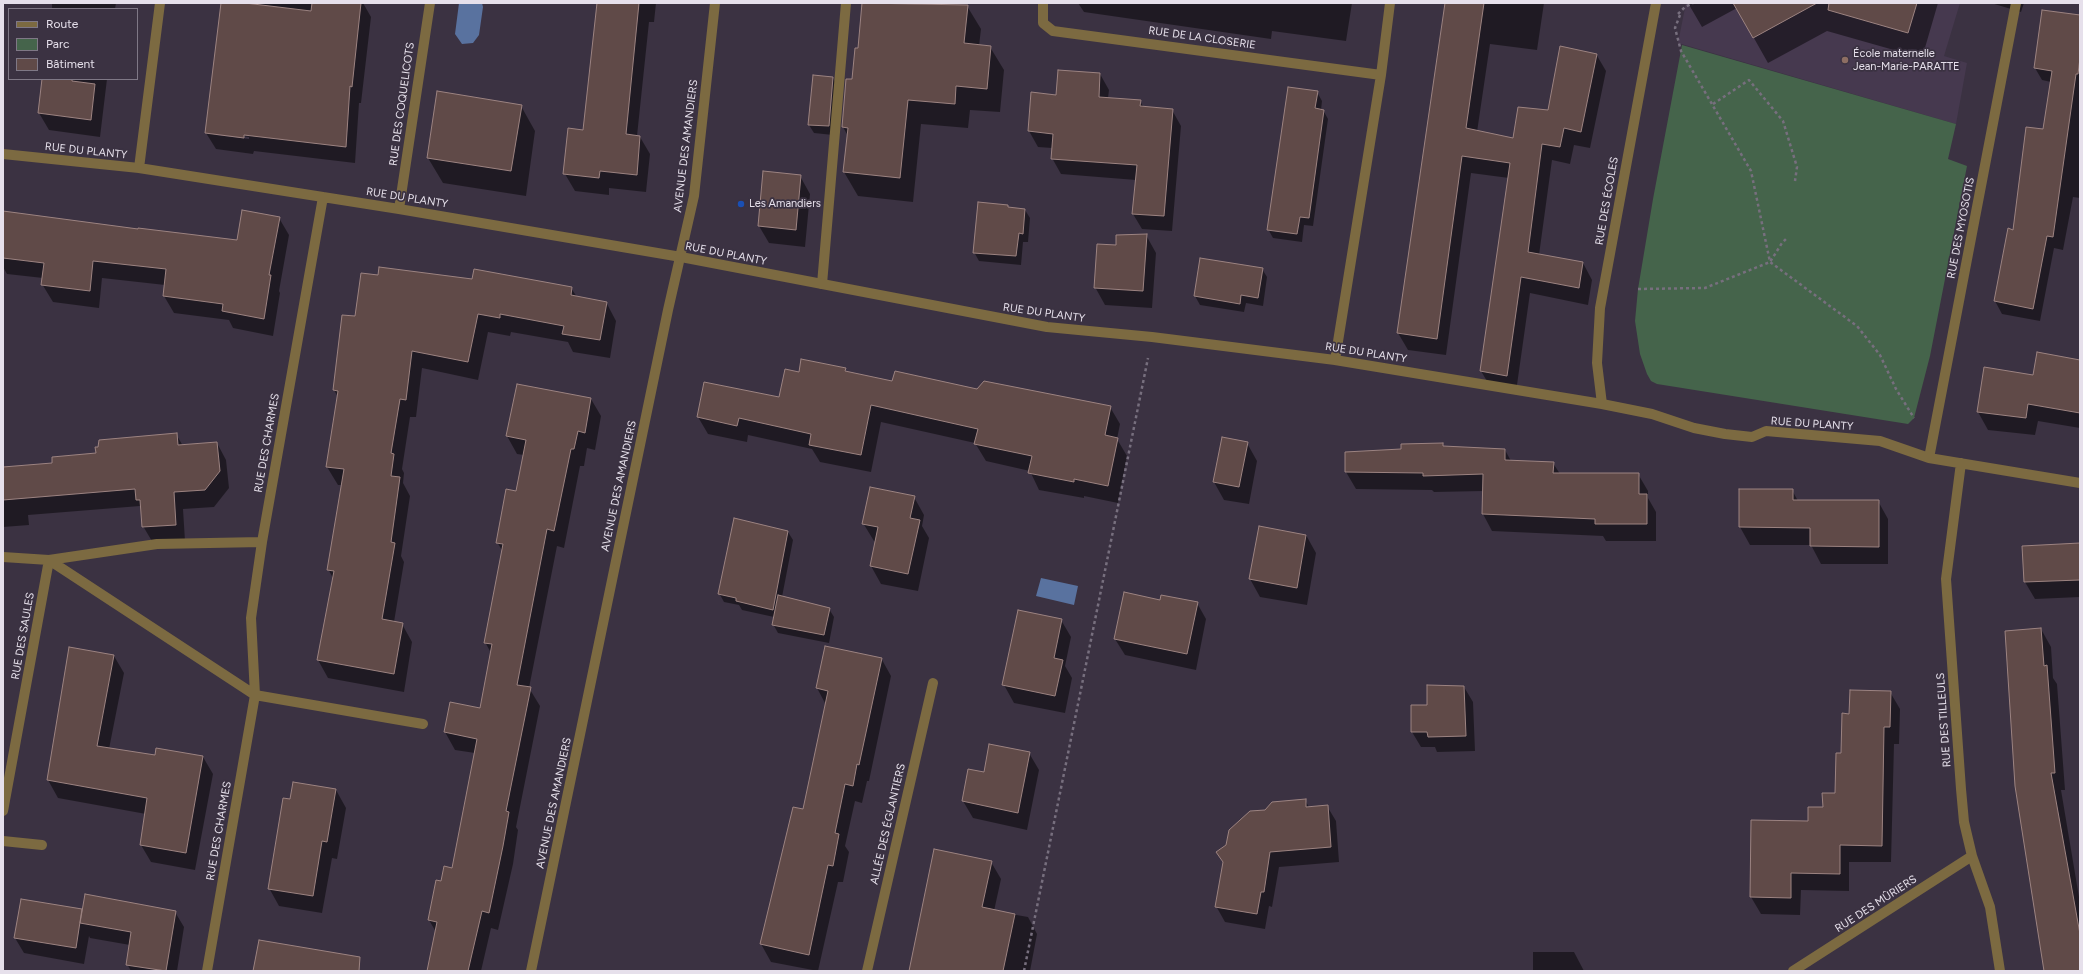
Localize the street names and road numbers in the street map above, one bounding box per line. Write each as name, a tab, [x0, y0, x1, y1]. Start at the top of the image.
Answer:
street label: RUE DE LA CLOSERIE	[1148, 24, 1256, 52]
street label: RUE DES COQUELICOTS	[387, 41, 417, 167]
street label: AVENUE DES AMANDIERS	[671, 79, 701, 213]
street label: RUE DU PLANTY	[44, 140, 128, 162]
street label: RUE DES ÉCOLES	[1593, 156, 1621, 246]
street label: RUE DES MYOSOTIS	[1945, 176, 1977, 280]
street label: RUE DU PLANTY	[365, 185, 449, 211]
street label: RUE DU PLANTY	[684, 240, 768, 268]
street label: RUE DU PLANTY	[1002, 301, 1086, 325]
street label: RUE DU PLANTY	[1324, 340, 1408, 366]
street label: RUE DES CHARMES	[252, 392, 282, 494]
street label: RUE DU PLANTY	[1770, 415, 1854, 433]
street label: AVENUE DES AMANDIERS	[599, 419, 639, 553]
street label: RUE DES SAULES	[9, 591, 37, 681]
street label: RUE DES TILLEULS	[1934, 672, 1954, 768]
street label: AVENUE DES AMANDIERS	[534, 736, 574, 870]
street label: ALLÉE DES ÉGLANTIERS	[868, 762, 908, 886]
street label: RUE DES CHARMES	[204, 780, 234, 882]
street label: RUE DES MÛRIERS	[1833, 873, 1919, 935]

